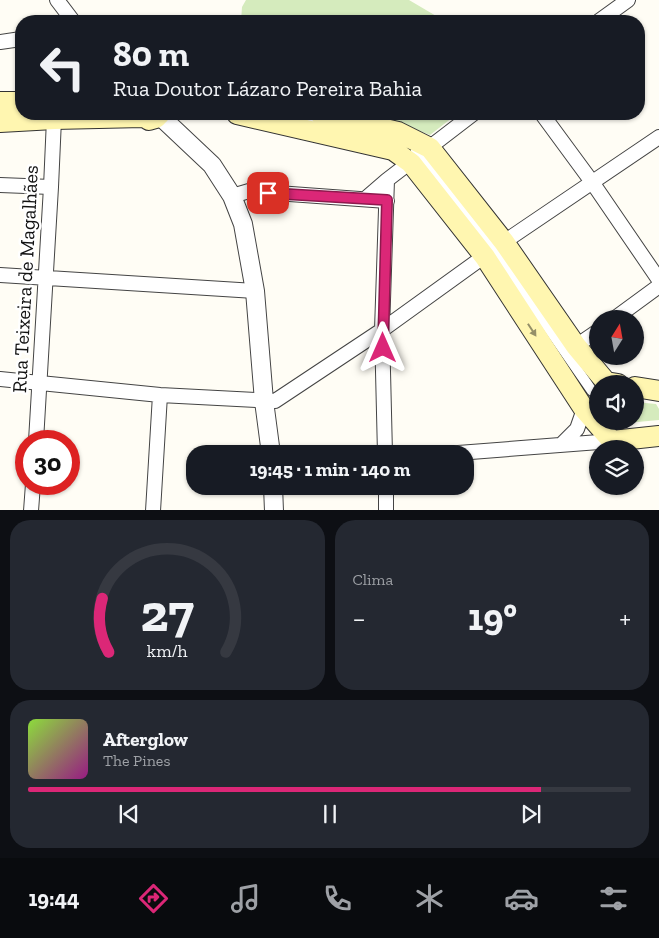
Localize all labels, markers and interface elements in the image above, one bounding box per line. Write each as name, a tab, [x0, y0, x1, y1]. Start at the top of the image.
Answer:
text: 80 m	[113, 33, 189, 75]
icon: left	[30, 35, 95, 100]
text: Rua Doutor Lázaro Pereira Bahia	[113, 75, 422, 102]
street label: Rua Teixeira de Magalhães	[7, 165, 43, 393]
pin	[247, 172, 289, 214]
icon: arrive	[254, 179, 282, 207]
north arrow	[589, 310, 644, 365]
map controls	[589, 310, 644, 495]
position arrow	[356, 321, 408, 373]
one-way arrow	[527, 323, 537, 337]
button: sound	[589, 375, 644, 430]
speed limit sign: 30	[15, 430, 80, 495]
button: layers	[589, 440, 644, 495]
text: 19:45 · 1 min · 140 m	[250, 458, 410, 481]
text: Clima	[353, 570, 393, 589]
text: 27	[140, 582, 194, 644]
text: 19°	[468, 594, 517, 640]
text: −	[353, 602, 366, 635]
text: +	[619, 602, 631, 635]
text: km/h	[147, 640, 188, 662]
text: Afterglow	[103, 728, 188, 751]
text: The Pines	[103, 751, 170, 770]
icon: previous	[115, 800, 143, 828]
icon: pause	[316, 800, 344, 828]
icon: next	[517, 800, 545, 828]
icon: directions	[136, 881, 171, 916]
icon: music	[228, 881, 263, 916]
icon: phone	[320, 881, 355, 916]
icon: climate	[412, 881, 447, 916]
icon: car	[504, 881, 539, 916]
icon: filters	[596, 881, 631, 916]
text: 19:44	[28, 885, 80, 912]

